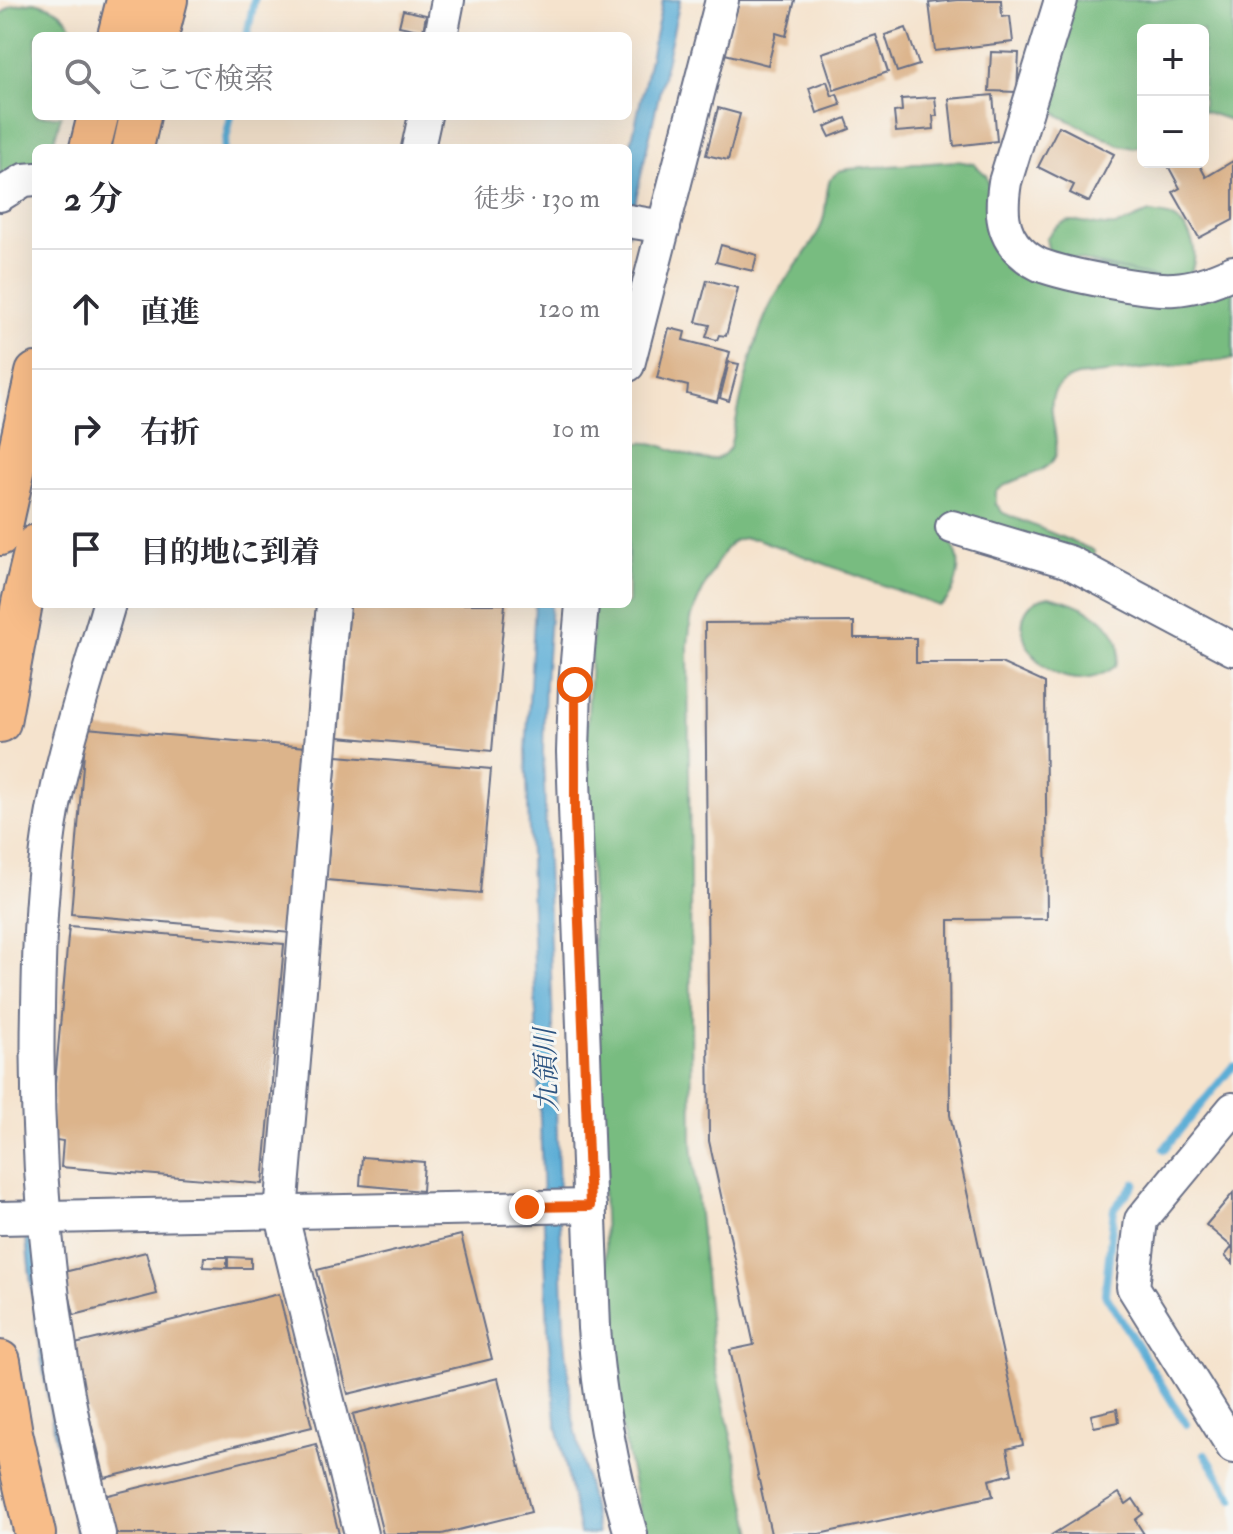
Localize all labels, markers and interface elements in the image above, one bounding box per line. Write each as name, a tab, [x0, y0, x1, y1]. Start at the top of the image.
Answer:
map controls	[1137, 24, 1209, 168]
button: +	[1137, 24, 1209, 96]
search box	[32, 32, 632, 120]
icon: search	[60, 54, 104, 98]
text: ここで検索	[124, 61, 274, 98]
button: −	[1137, 96, 1209, 168]
text: 2 分	[64, 178, 122, 221]
text: 徒歩 · 130 m	[474, 183, 600, 215]
icon: ahead	[64, 287, 108, 331]
text: 120 m	[539, 293, 600, 325]
text: 直進	[140, 294, 200, 331]
icon: right	[64, 407, 108, 451]
text: 10 m	[552, 413, 600, 445]
text: 右折	[140, 414, 200, 451]
icon: arrive	[64, 527, 108, 571]
text: 目的地に到着	[140, 534, 320, 571]
route start	[557, 667, 593, 703]
water label: 九領川	[528, 1024, 566, 1113]
route end	[509, 1189, 545, 1225]

